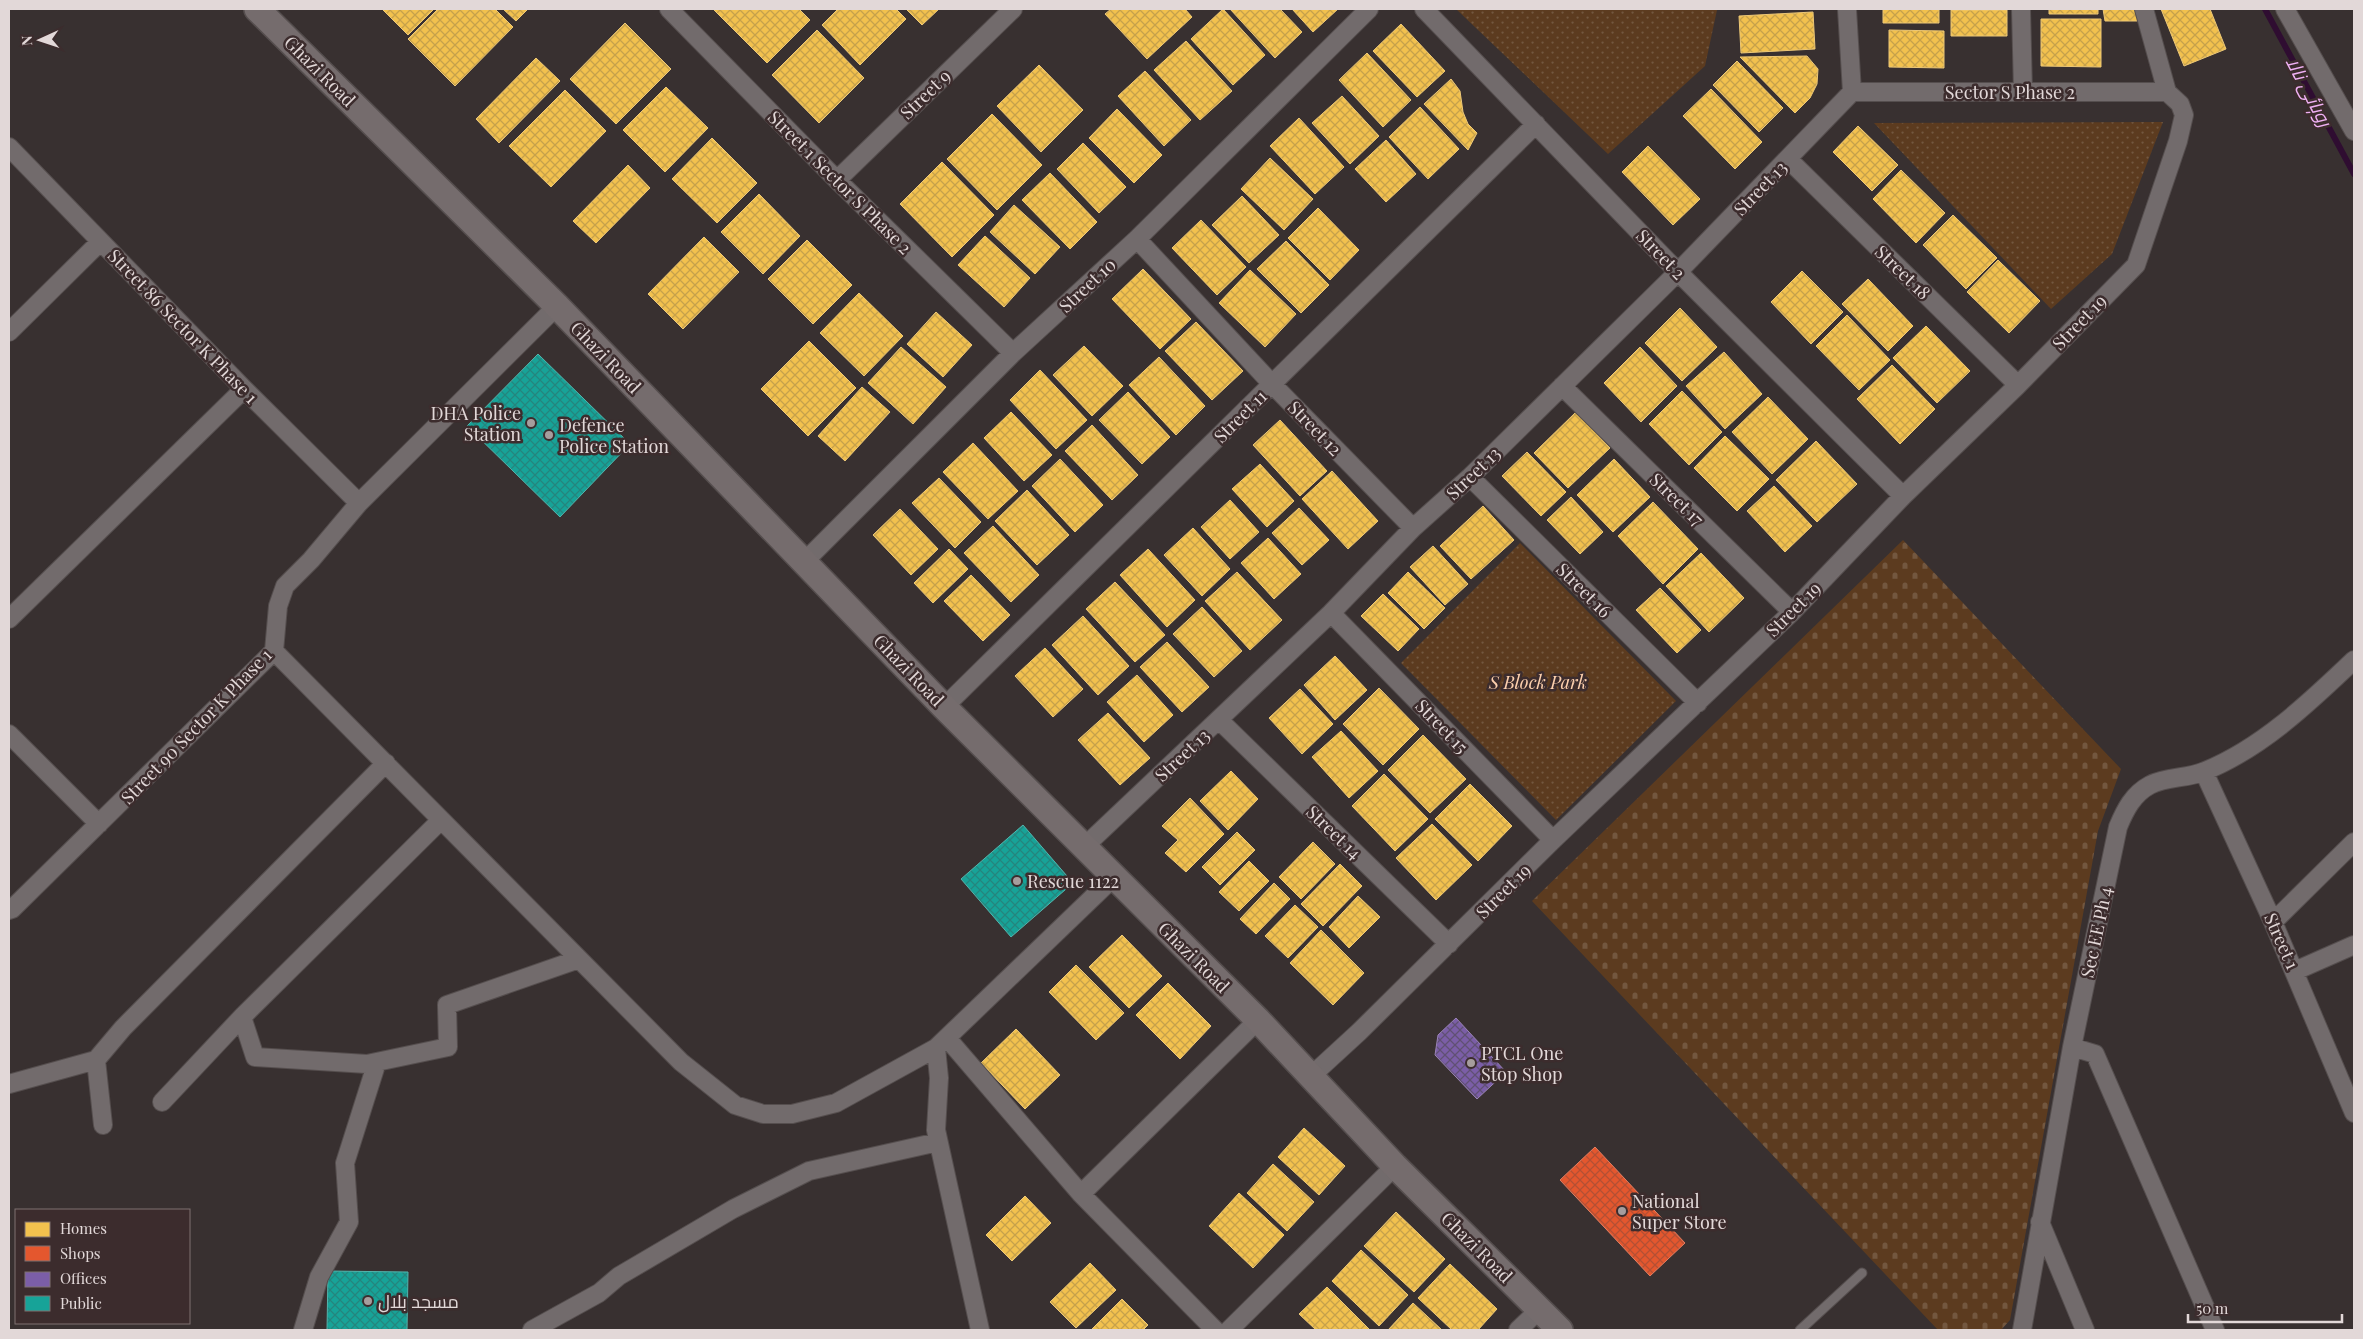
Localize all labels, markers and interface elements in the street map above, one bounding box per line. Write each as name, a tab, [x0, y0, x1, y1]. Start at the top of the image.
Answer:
north arrow	[15, 15, 65, 65]
street label: Ghazi Road	[279, 30, 361, 112]
text: N	[17, 35, 36, 46]
water label: روہائی نالا	[2280, 52, 2340, 133]
street label: Street 9	[894, 64, 956, 124]
street label: Sector S Phase 2	[1945, 80, 2075, 104]
street label: Street 1 Sector S Phase 2	[763, 105, 917, 259]
street label: Street 13	[1728, 156, 1792, 220]
street label: Street 2	[1631, 224, 1691, 284]
street label: Street 18	[1870, 240, 1936, 304]
street label: Street 86 Sector K Phase 1	[103, 244, 263, 409]
street label: Street 10	[1053, 252, 1121, 318]
street label: Street 19	[2047, 289, 2111, 355]
street label: Ghazi Road	[566, 316, 647, 399]
street label: Street 11	[1208, 384, 1272, 448]
street label: Street 12	[1283, 395, 1347, 461]
place label: DHA Police Station	[430, 401, 521, 446]
place label: Defence Police Station	[559, 413, 669, 458]
marker: DHA Police Station	[525, 417, 537, 429]
marker: Defence Police Station	[543, 429, 555, 441]
street label: Street 13	[1441, 441, 1505, 505]
street label: Street 17	[1645, 467, 1710, 531]
street label: Street 16	[1551, 557, 1617, 623]
street label: Street 19	[1760, 576, 1826, 642]
street label: Ghazi Road	[869, 629, 950, 712]
street label: Street 90 Sector K Phase 1	[115, 643, 277, 809]
park label: S Block Park	[1488, 670, 1587, 694]
street label: Street 15	[1410, 694, 1474, 758]
street label: Street 13	[1149, 723, 1215, 787]
street label: Street 14	[1301, 800, 1367, 864]
street label: Street 19	[1470, 858, 1536, 924]
place label: Rescue 1122	[1027, 869, 1119, 893]
marker: Rescue 1122	[1011, 875, 1023, 887]
street label: Sec EE Ph 4	[2075, 884, 2117, 980]
street label: Street 1	[2259, 909, 2305, 973]
street label: Ghazi Road	[1153, 916, 1235, 998]
place label: PTCL One Stop Shop	[1481, 1041, 1563, 1086]
marker: PTCL One Stop Shop	[1465, 1057, 1477, 1069]
place label: National Super Store	[1632, 1189, 1727, 1234]
marker: National Super Store	[1616, 1205, 1628, 1217]
street label: Ghazi Road	[1436, 1206, 1518, 1288]
legend	[15, 1209, 190, 1324]
text: Homes	[60, 1218, 107, 1238]
text: Shops	[60, 1243, 101, 1263]
text: Offices	[60, 1268, 107, 1288]
place label: مسجد بلال	[378, 1289, 459, 1313]
scale bar	[2188, 1292, 2342, 1324]
text: Public	[60, 1293, 102, 1313]
marker: مسجد بلال	[362, 1295, 374, 1307]
text: 50 m	[2196, 1298, 2229, 1318]

